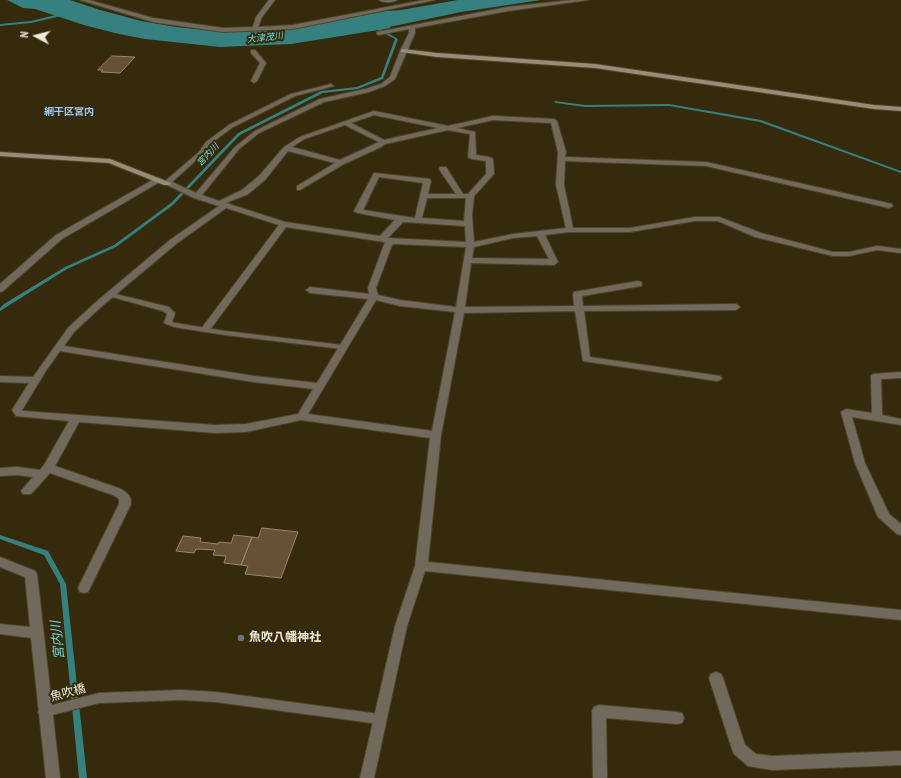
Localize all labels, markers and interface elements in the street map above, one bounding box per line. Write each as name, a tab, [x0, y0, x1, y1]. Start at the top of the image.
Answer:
north arrow	[16, 16, 56, 56]
text: N	[17, 31, 31, 38]
water label: 大津茂川	[247, 31, 283, 45]
district label: 網干区宮内	[44, 106, 94, 118]
water label: 宮内川	[195, 142, 221, 168]
water label: 宮内川	[48, 620, 68, 660]
place label: 魚吹八幡神社	[249, 631, 321, 645]
marker: 魚吹八幡神社	[236, 633, 246, 643]
street label: 魚吹橋	[49, 681, 87, 705]

